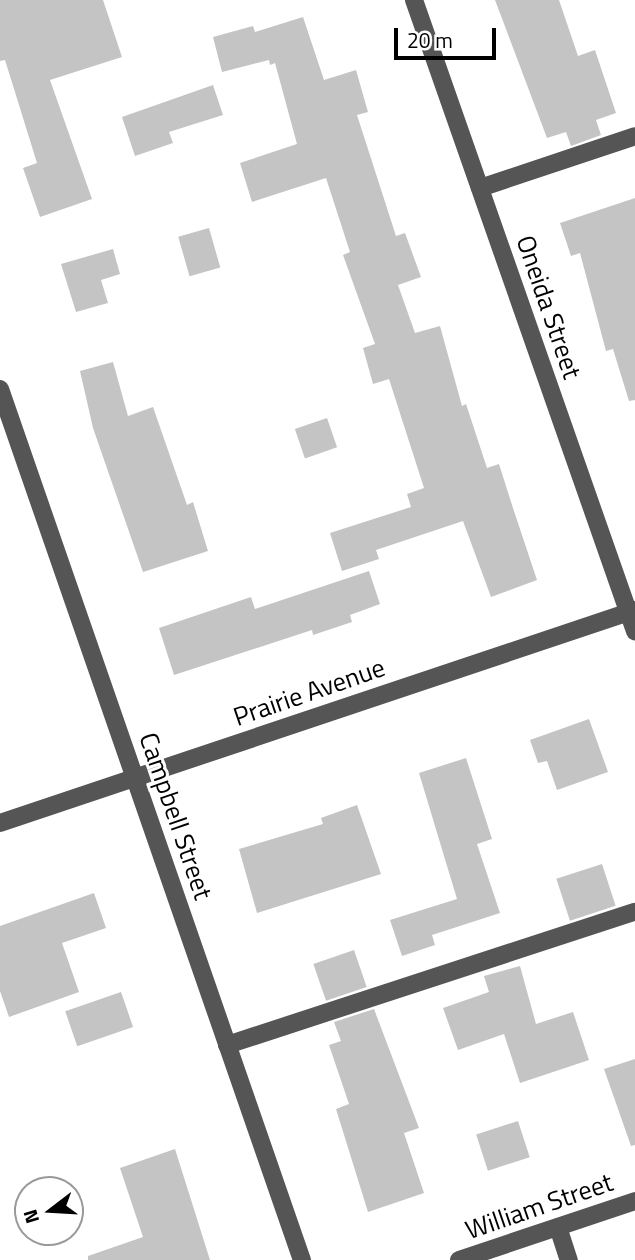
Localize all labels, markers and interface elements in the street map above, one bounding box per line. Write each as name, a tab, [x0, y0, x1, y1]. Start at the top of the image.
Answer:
scale bar	[397, 14, 498, 58]
text: 20 m	[407, 24, 453, 56]
street label: Oneida Street	[510, 231, 588, 383]
street label: Prairie Avenue	[229, 652, 389, 732]
street label: Campbell Street	[133, 729, 219, 903]
street label: William Street	[461, 1166, 617, 1246]
north arrow	[14, 1176, 84, 1246]
text: N	[15, 1206, 46, 1227]

